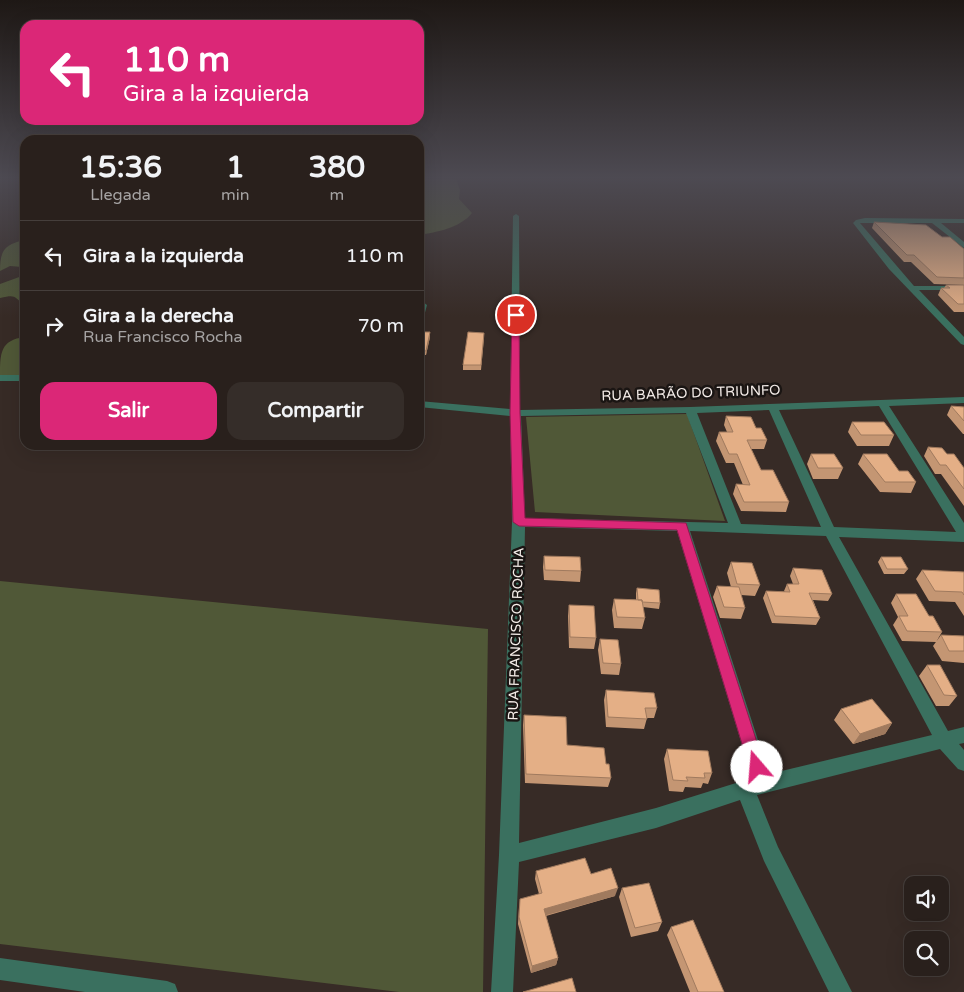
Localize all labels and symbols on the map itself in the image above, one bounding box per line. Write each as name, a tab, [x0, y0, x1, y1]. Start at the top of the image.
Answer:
pin	[495, 294, 537, 336]
street label: RUA BARÃO DO TRIUNFO	[601, 381, 781, 405]
street label: RUA FRANCISCO ROCHA	[504, 547, 528, 721]
position arrow	[730, 740, 782, 792]

